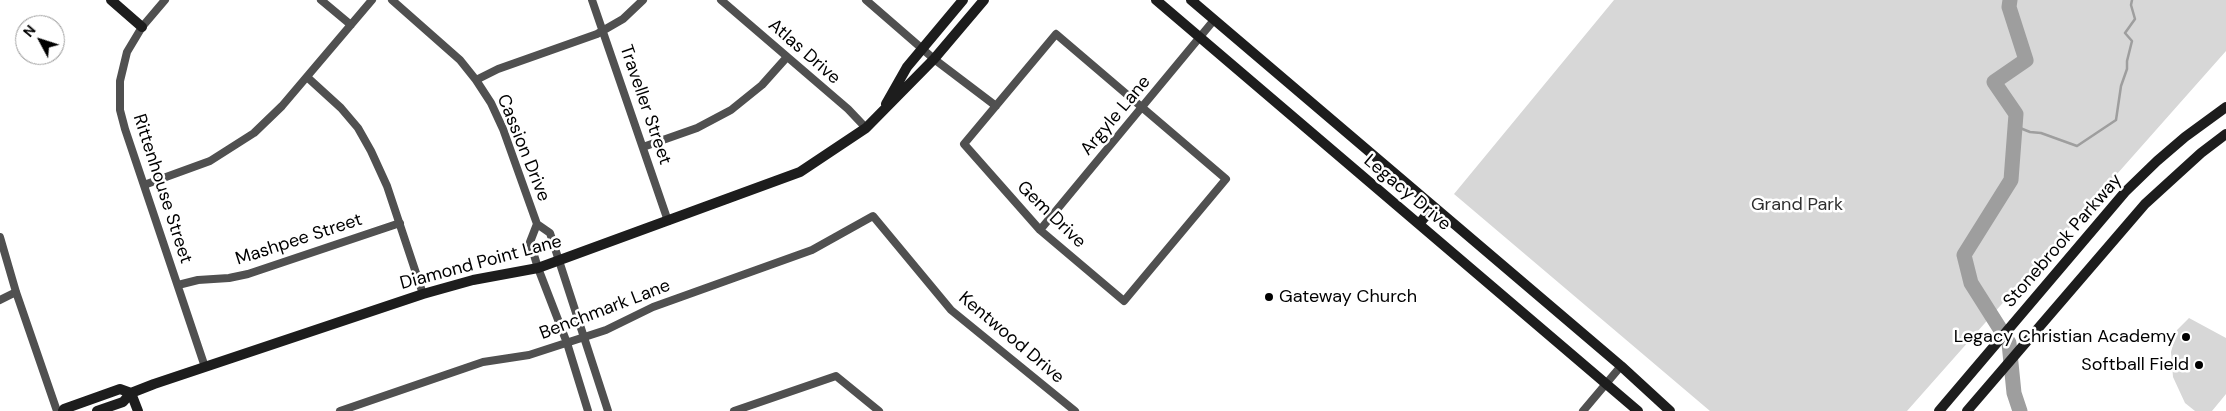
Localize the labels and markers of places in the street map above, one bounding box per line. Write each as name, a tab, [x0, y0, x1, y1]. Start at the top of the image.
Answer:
place label: Gateway Church	[1279, 286, 1417, 308]
marker: Gateway Church	[1263, 291, 1275, 303]
place label: Legacy Christian Academy	[1954, 326, 2176, 348]
marker: Legacy Christian Academy	[2180, 331, 2192, 343]
place label: Softball Field	[2081, 354, 2189, 376]
marker: Softball Field	[2193, 359, 2205, 371]

